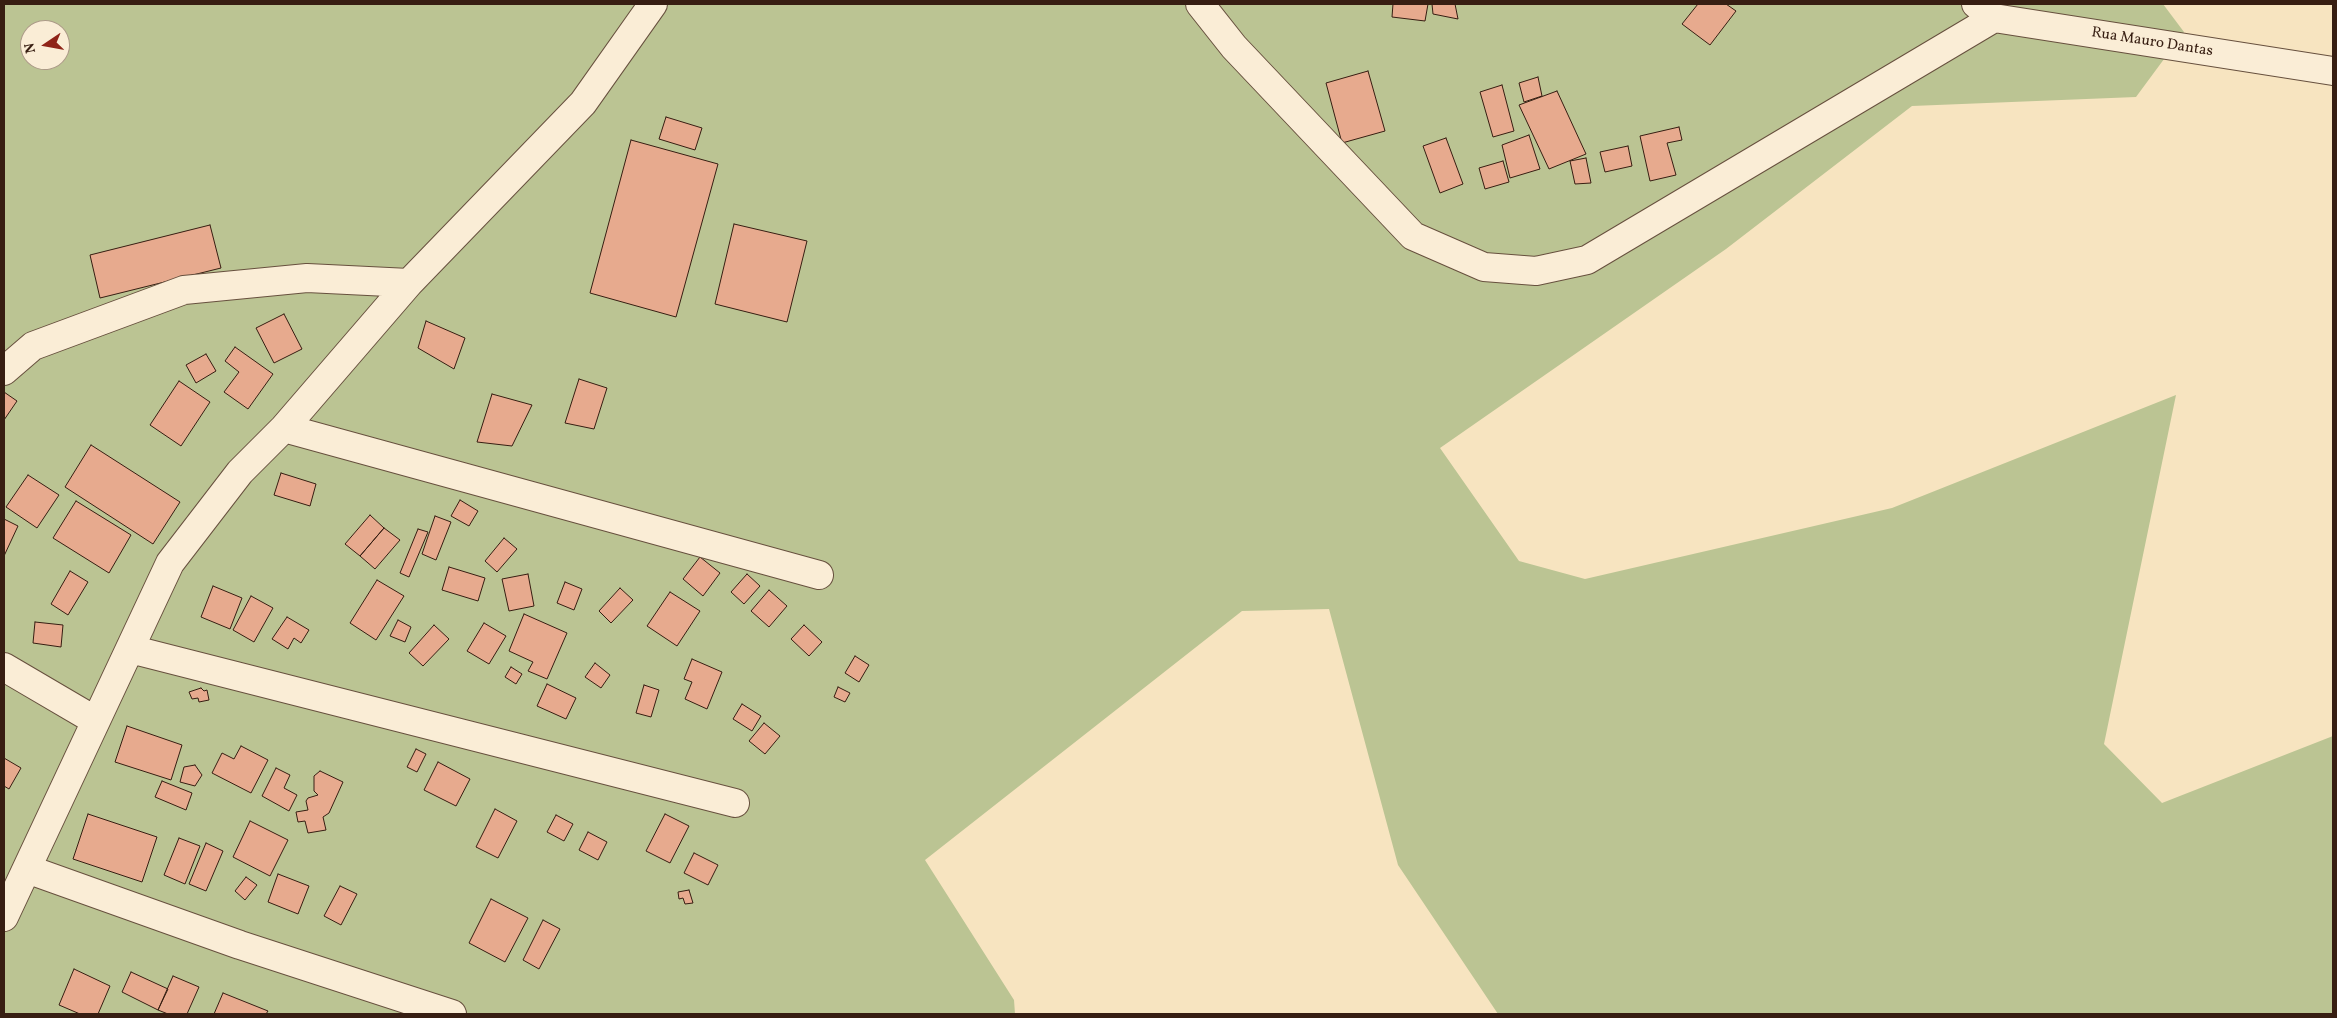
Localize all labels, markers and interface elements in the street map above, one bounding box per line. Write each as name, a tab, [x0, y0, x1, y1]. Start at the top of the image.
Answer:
north arrow	[20, 20, 70, 70]
street label: Rua Mauro Dantas	[2090, 24, 2214, 62]
text: N	[20, 41, 41, 55]

